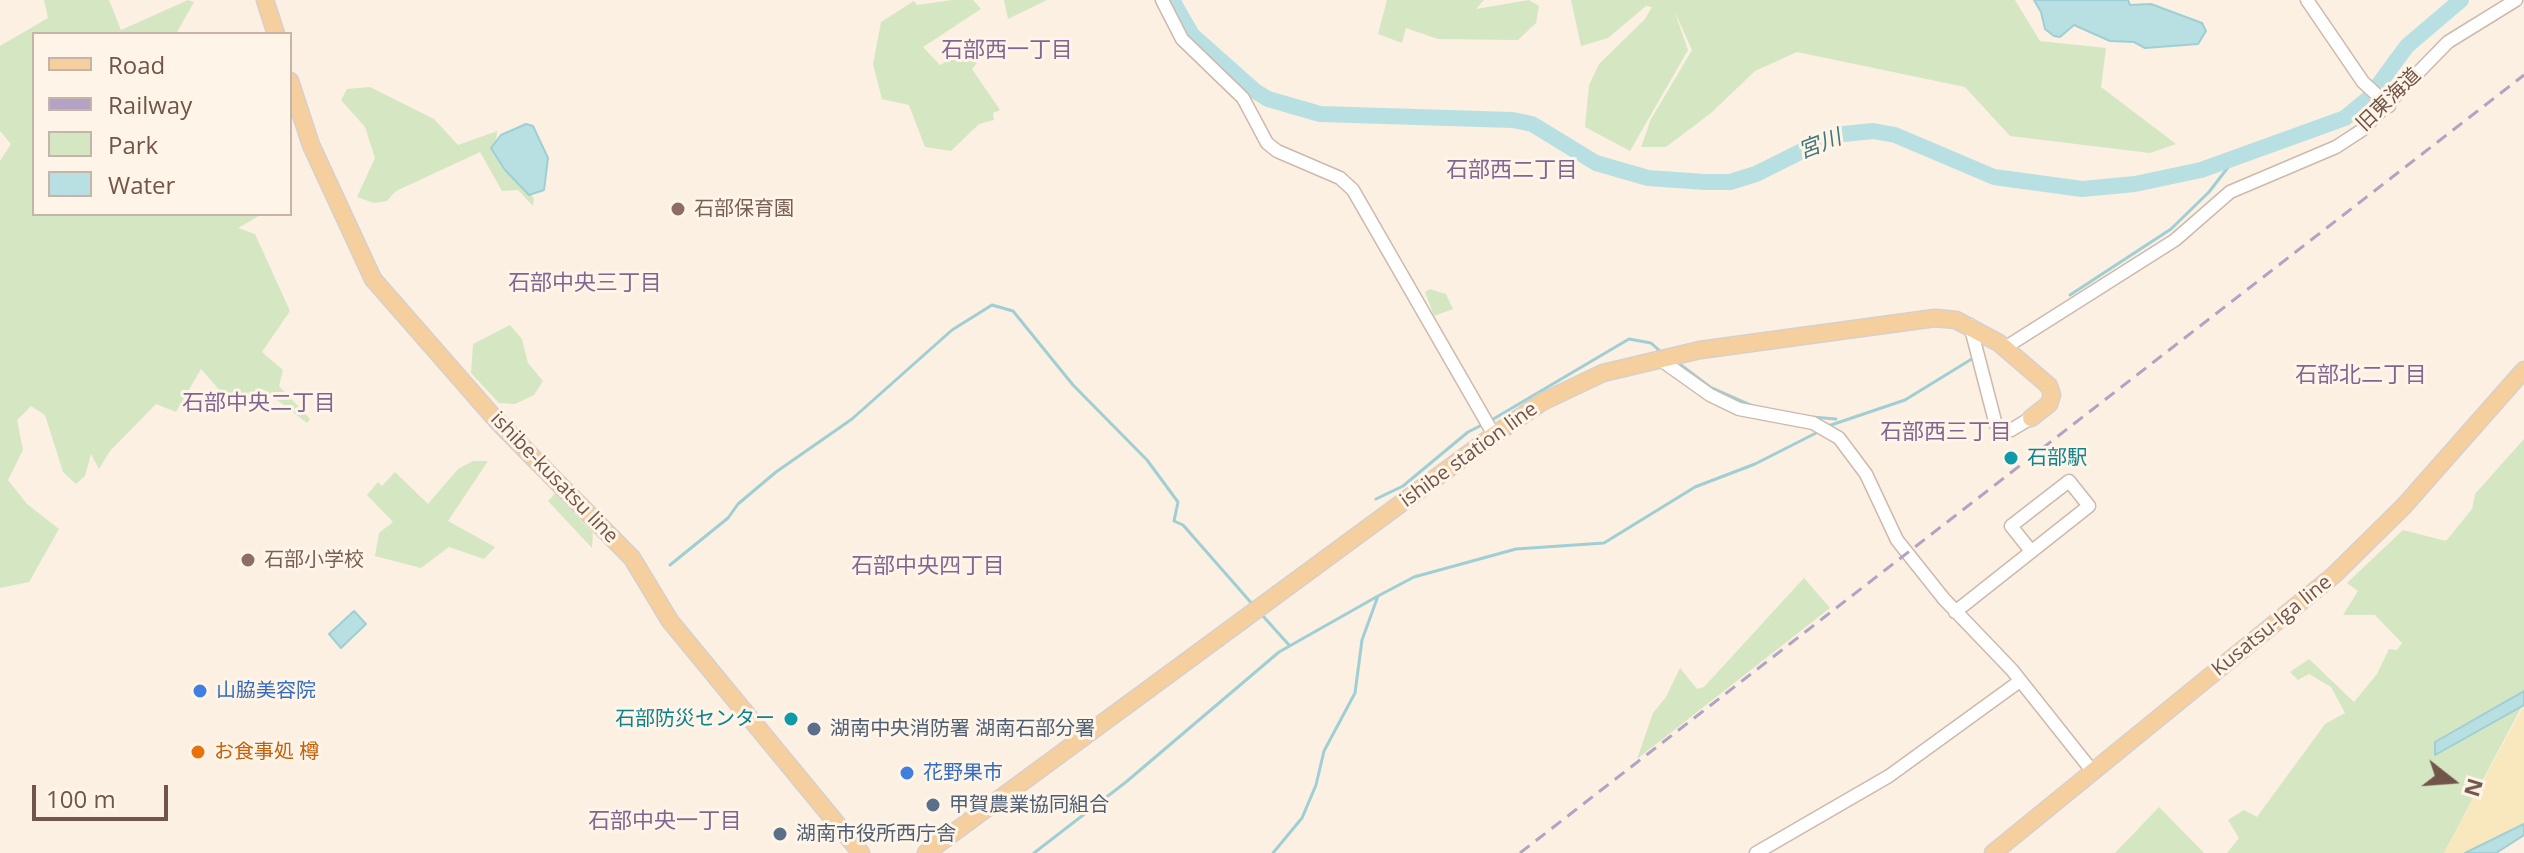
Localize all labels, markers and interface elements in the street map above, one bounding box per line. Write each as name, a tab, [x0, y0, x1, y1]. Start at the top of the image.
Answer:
legend	[32, 32, 292, 216]
district label: 石部西一丁目	[941, 38, 1073, 64]
text: Road	[108, 48, 165, 81]
street label: 旧東海道	[2352, 64, 2426, 136]
text: Railway	[108, 88, 192, 121]
water label: 宮川	[1795, 125, 1845, 165]
text: Park	[108, 128, 158, 161]
district label: 石部西二丁目	[1446, 158, 1578, 184]
text: Water	[108, 168, 175, 201]
place label: 石部保育園	[694, 197, 794, 221]
marker: 石部保育園	[669, 200, 687, 218]
district label: 石部中央三丁目	[508, 271, 662, 297]
district label: 石部北二丁目	[2295, 363, 2427, 389]
district label: 石部中央二丁目	[182, 391, 336, 417]
street label: ishibe station line	[1396, 397, 1542, 513]
street label: ishibe-kusatsu line	[485, 407, 623, 549]
district label: 石部西三丁目	[1880, 420, 2012, 446]
place label: 石部駅	[2027, 446, 2087, 470]
marker: 石部駅	[2002, 449, 2020, 467]
place label: 石部小学校	[264, 548, 364, 572]
marker: 石部小学校	[239, 551, 257, 569]
district label: 石部中央四丁目	[851, 554, 1005, 580]
street label: Kusatsu-Iga line	[2207, 570, 2337, 682]
place label: 山脇美容院	[216, 679, 316, 703]
marker: 山脇美容院	[191, 682, 209, 700]
place label: 石部防災センター	[615, 707, 775, 731]
marker: 石部防災センター	[782, 710, 800, 728]
place label: 湖南中央消防署 湖南石部分署	[830, 717, 1095, 741]
marker: 湖南中央消防署 湖南石部分署	[805, 720, 823, 738]
place label: お食事処 樽	[214, 740, 319, 764]
north arrow	[2412, 741, 2492, 821]
marker: お食事処 樽	[189, 743, 207, 761]
place label: 花野果市	[923, 761, 1003, 785]
marker: 花野果市	[898, 764, 916, 782]
scale bar	[36, 769, 172, 819]
text: N	[2458, 775, 2492, 801]
text: 100 m	[46, 782, 116, 815]
place label: 甲賀農業協同組合	[949, 793, 1109, 817]
marker: 甲賀農業協同組合	[924, 796, 942, 814]
district label: 石部中央一丁目	[588, 809, 742, 835]
place label: 湖南市役所西庁舎	[796, 822, 956, 846]
marker: 湖南市役所西庁舎	[771, 825, 789, 843]

